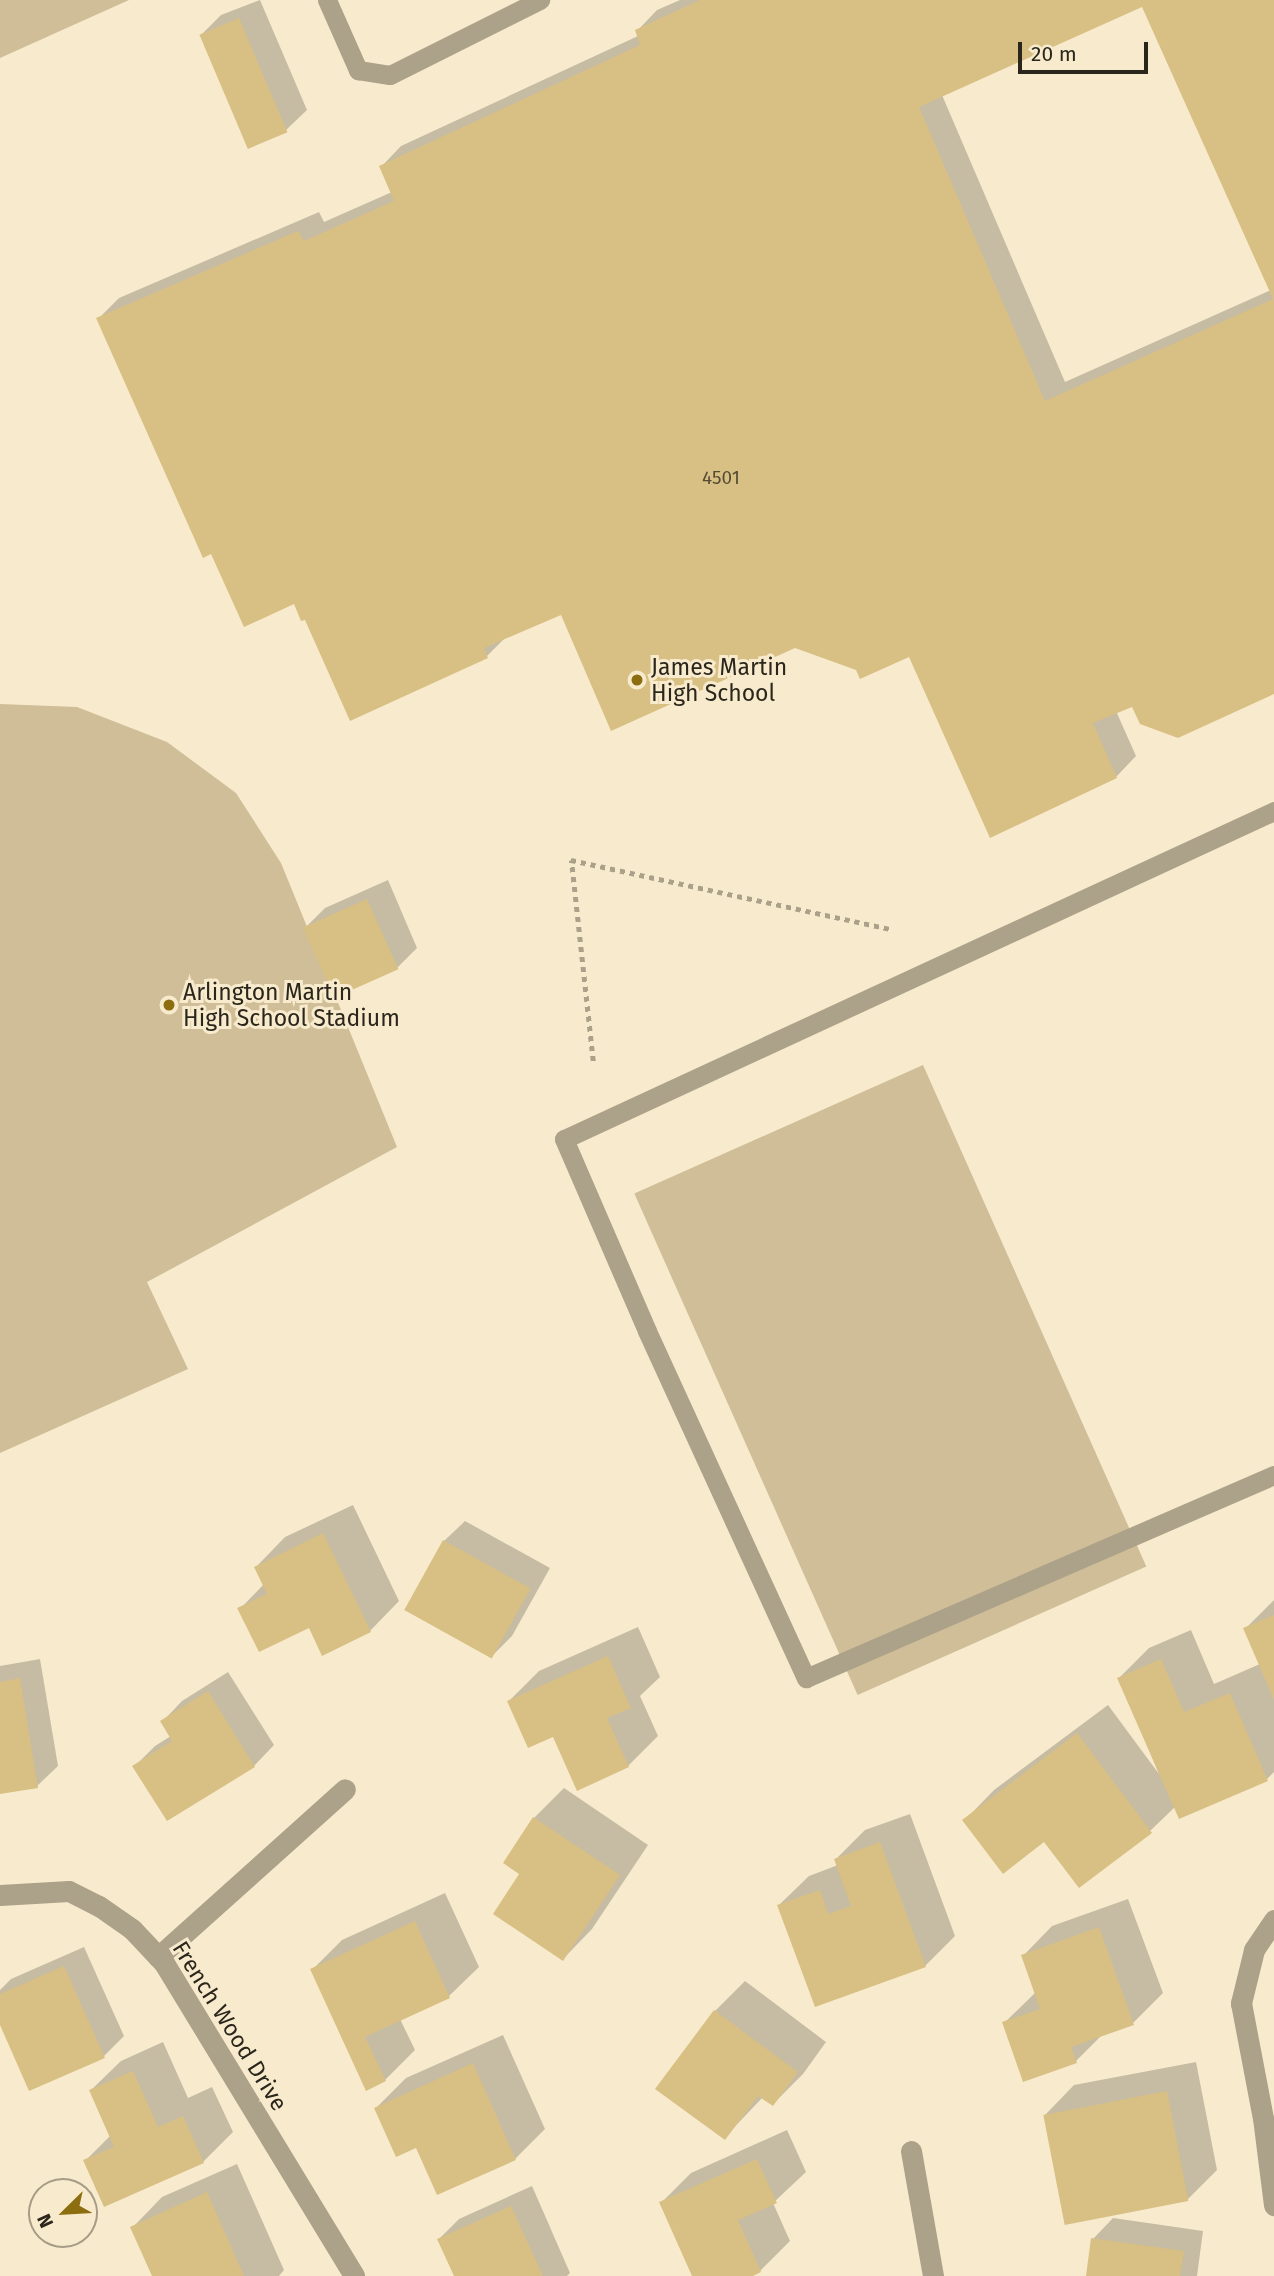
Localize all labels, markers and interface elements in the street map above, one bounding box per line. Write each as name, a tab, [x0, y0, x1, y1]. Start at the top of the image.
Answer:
scale bar	[1022, 28, 1152, 72]
text: 20 m	[1031, 41, 1077, 67]
house number: 4501	[702, 467, 740, 489]
place label: James Martin High School	[651, 653, 787, 707]
marker: James Martin High School	[629, 672, 645, 688]
place label: Arlington Martin High School Stadium	[183, 978, 400, 1032]
marker: Arlington Martin High School Stadium	[161, 997, 177, 1013]
street label: French Wood Drive	[167, 1936, 293, 2116]
north arrow	[28, 2178, 98, 2248]
text: N	[32, 2211, 58, 2231]

